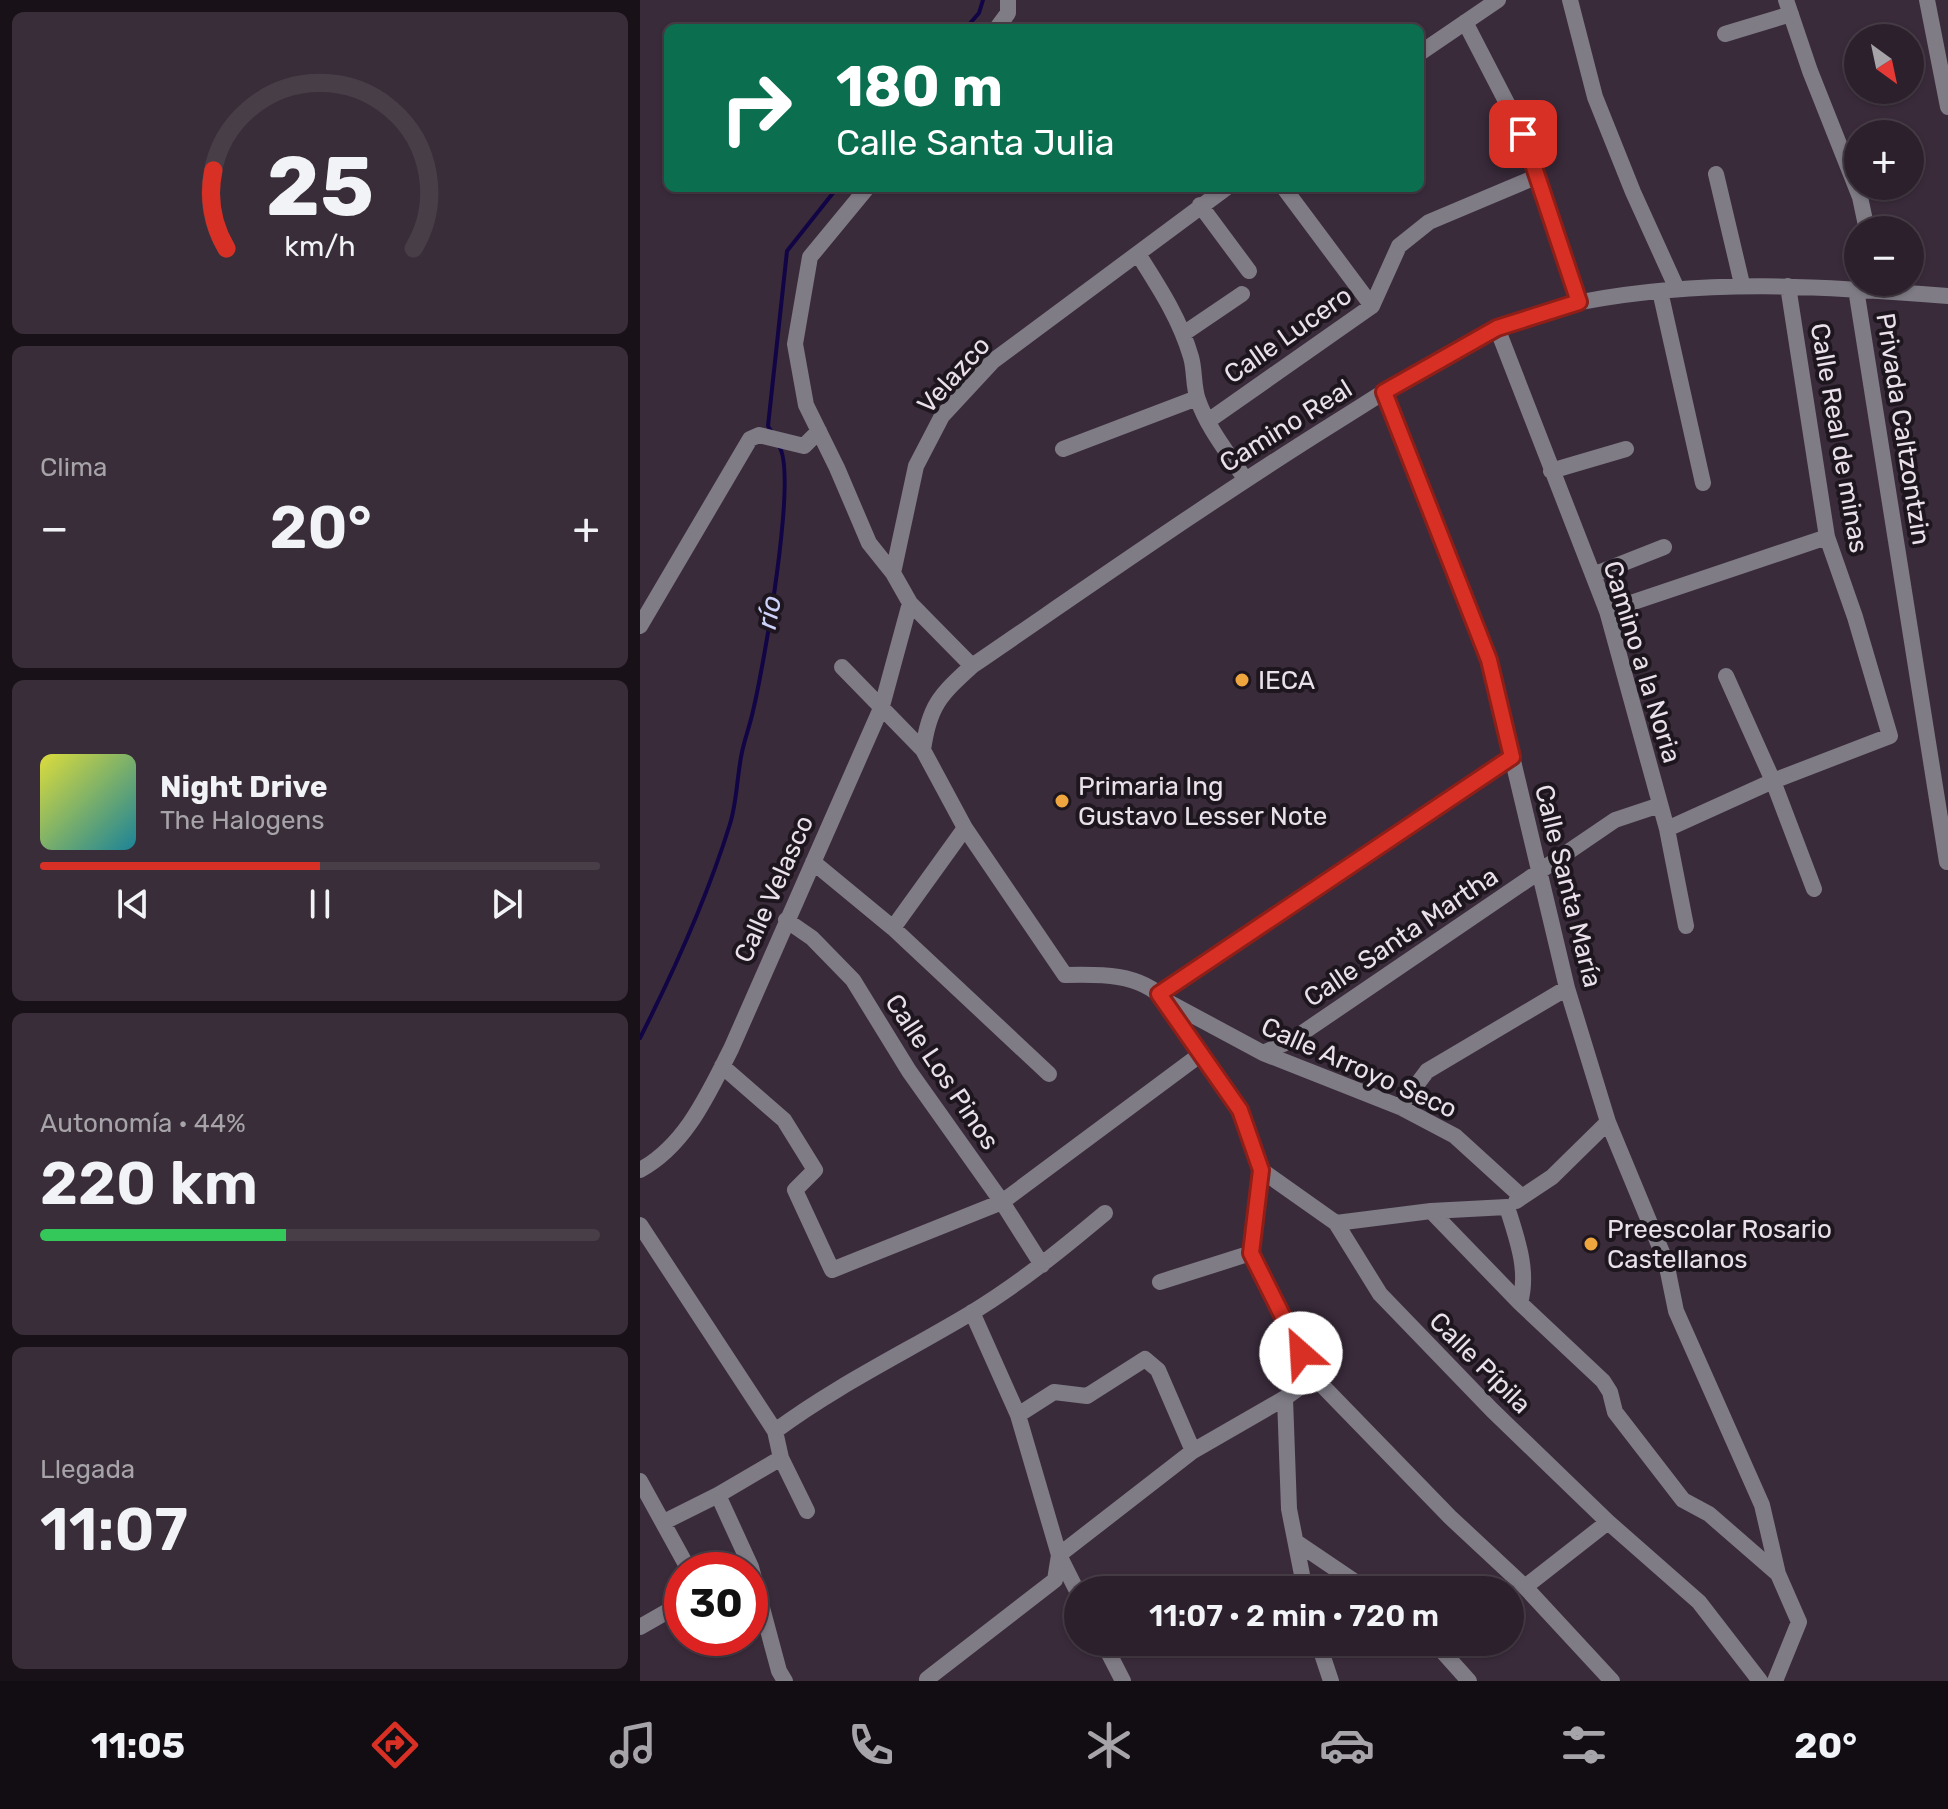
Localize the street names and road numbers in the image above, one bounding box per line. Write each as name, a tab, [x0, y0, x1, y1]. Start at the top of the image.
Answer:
street label: Calle Lucero	[1218, 280, 1358, 390]
street label: Privada Caltzontzin	[1869, 311, 1937, 547]
street label: Calle Real de minas	[1804, 321, 1874, 555]
street label: Velazco	[911, 330, 997, 420]
street label: Camino Real	[1214, 373, 1358, 479]
street label: Camino a la Noria	[1597, 557, 1687, 767]
street label: Calle Santa María	[1528, 781, 1608, 991]
street label: Calle Velasco	[728, 811, 820, 967]
street label: Calle Santa Martha	[1298, 861, 1504, 1013]
street label: Calle Los Pinos	[879, 988, 1005, 1156]
street label: Calle Arroyo Seco	[1256, 1011, 1462, 1125]
street label: Calle Pípila	[1423, 1306, 1537, 1420]

